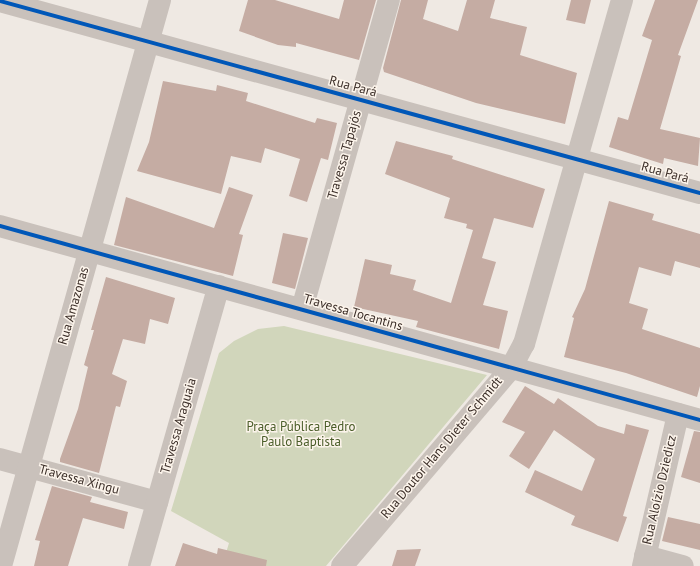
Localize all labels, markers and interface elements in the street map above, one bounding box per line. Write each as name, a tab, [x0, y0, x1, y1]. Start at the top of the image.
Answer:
street label: Rua Pará	[327, 73, 379, 101]
street label: Travessa Tapajós	[325, 109, 365, 201]
street label: Rua Pará	[639, 159, 691, 187]
street label: Rua Amazonas	[55, 265, 93, 347]
street label: Travessa Tocantins	[301, 291, 405, 335]
street label: Rua Doutor Hans Dieter Schmidt	[378, 374, 506, 522]
street label: Travessa Araguaia	[158, 376, 200, 476]
park label: Praça Pública Pedro Paulo Baptista	[246, 420, 356, 451]
street label: Rua Aloízio Dziedicz	[640, 434, 680, 546]
street label: Travessa Xingu	[37, 462, 121, 498]

